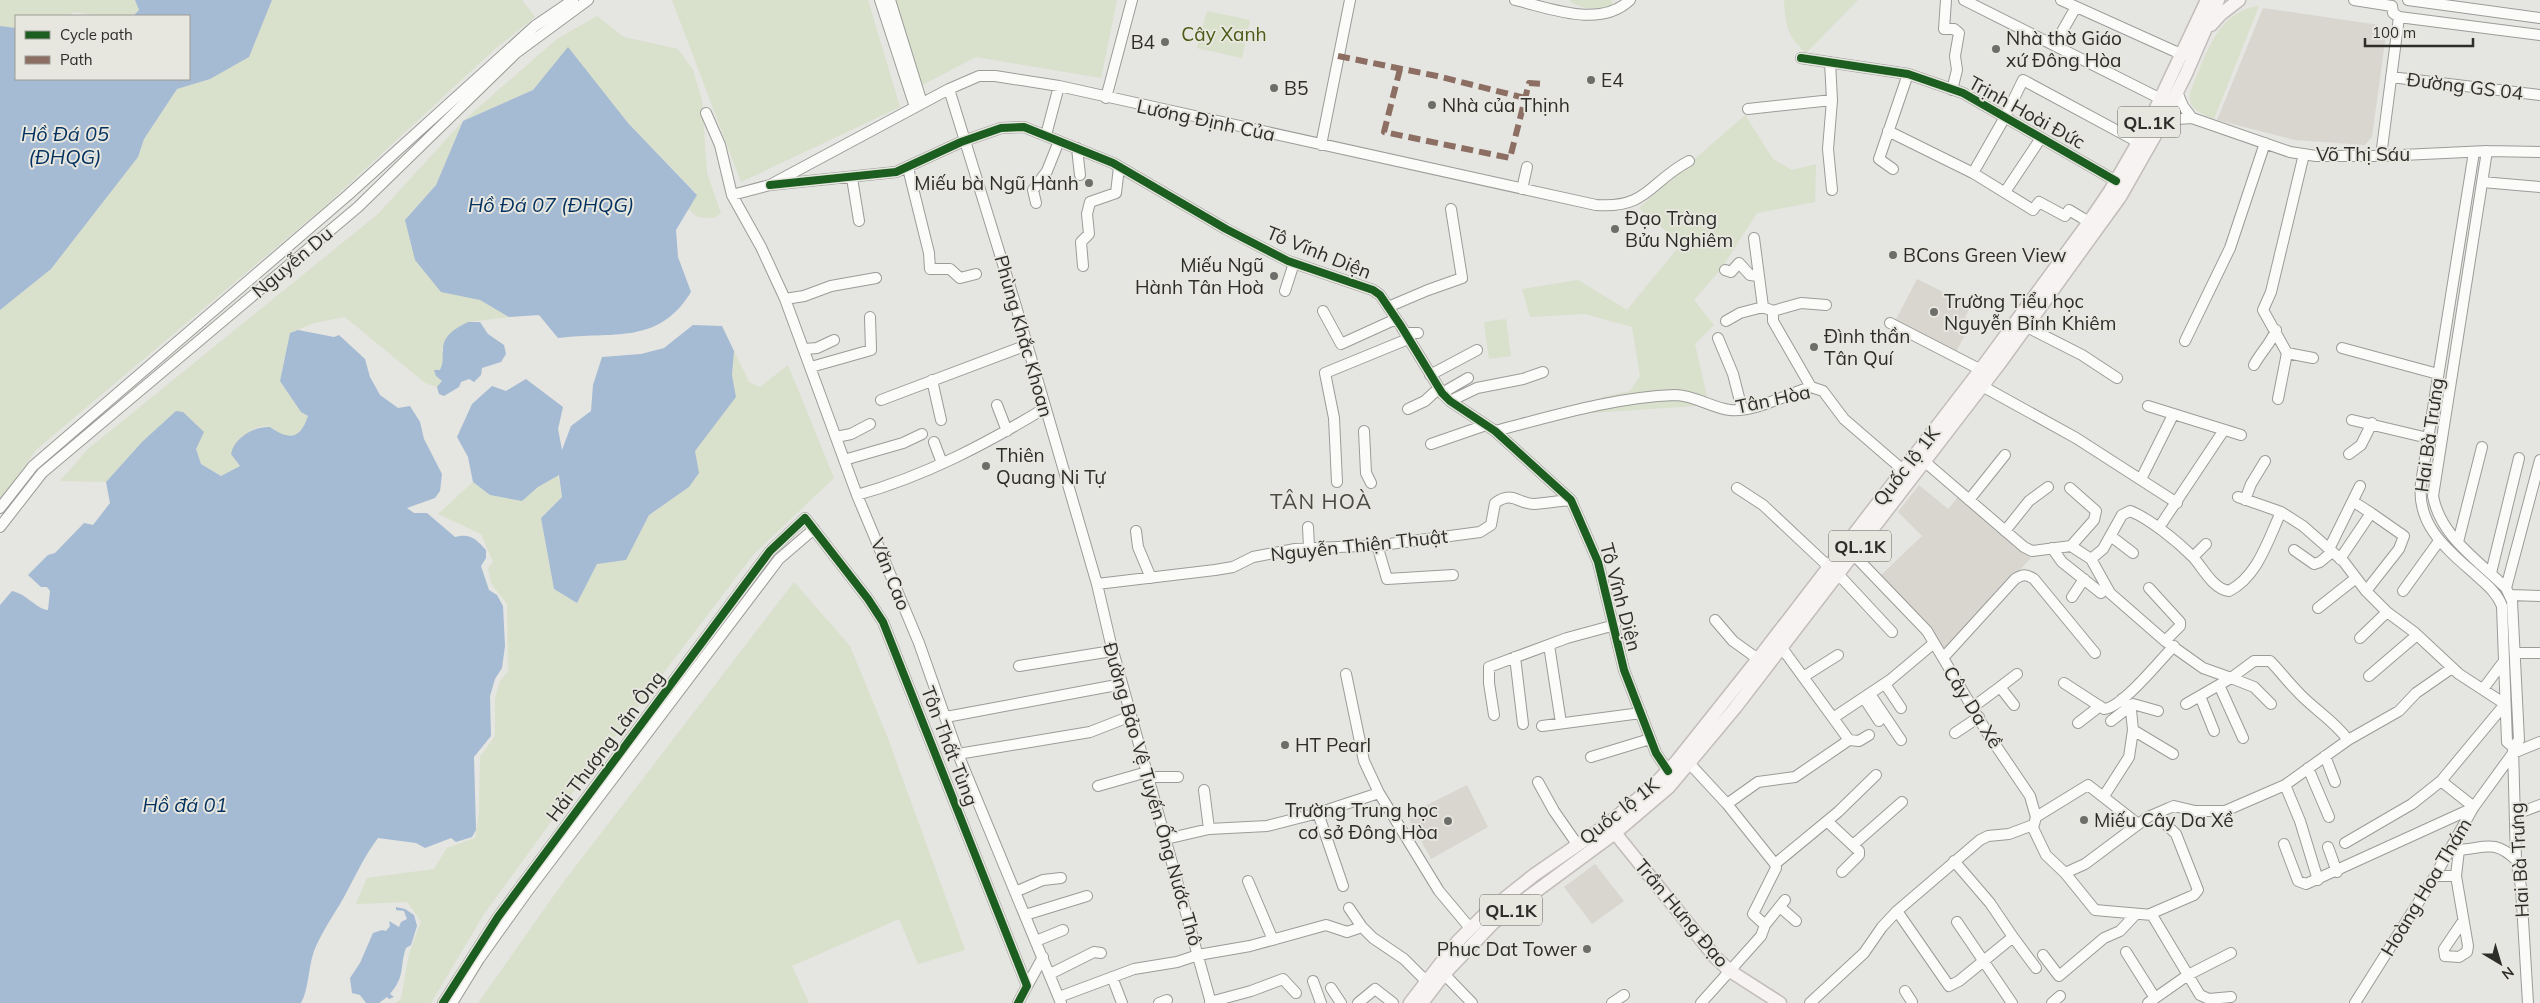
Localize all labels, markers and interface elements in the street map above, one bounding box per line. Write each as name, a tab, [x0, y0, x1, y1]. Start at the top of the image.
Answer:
legend	[15, 15, 190, 80]
scale bar	[2365, 15, 2472, 47]
park label: Cây Xanh	[1181, 22, 1267, 46]
text: 100 m	[2372, 23, 2416, 42]
text: Cycle path	[60, 25, 133, 44]
place label: Nhà thờ Giáo xứ Đông Hòa	[2006, 26, 2122, 72]
place label: B4	[1131, 30, 1155, 54]
marker: B4	[1159, 36, 1171, 48]
marker: Nhà thờ Giáo xứ Đông Hòa	[1990, 43, 2002, 55]
text: Path	[60, 50, 92, 69]
street label: Đường GS 04	[2405, 67, 2525, 105]
place label: E4	[1601, 68, 1624, 92]
street label: Trịnh Hoài Đức	[1965, 70, 2089, 154]
marker: E4	[1585, 74, 1597, 86]
place label: B5	[1284, 76, 1308, 100]
marker: B5	[1268, 82, 1280, 94]
place label: Nhà của Thịnh	[1442, 93, 1570, 117]
street label: Lương Định Của	[1135, 94, 1277, 146]
marker: Nhà của Thịnh	[1426, 99, 1438, 111]
road number: QL.1K	[2118, 106, 2180, 138]
water label: Hồ Đá 05 (ĐHQG)	[21, 121, 109, 169]
street label: Võ Thị Sáu	[2316, 142, 2410, 166]
place label: Miếu bà Ngũ Hành	[914, 171, 1079, 195]
marker: Miếu bà Ngũ Hành	[1083, 177, 1095, 189]
water label: Hồ Đá 07 (ĐHQG)	[468, 192, 634, 217]
place label: Đạo Tràng Bửu Nghiêm	[1625, 206, 1733, 252]
street label: Tô Vĩnh Diện	[1263, 220, 1375, 284]
street label: Nguyễn Du	[247, 221, 337, 303]
marker: Đạo Tràng Bửu Nghiêm	[1609, 223, 1621, 235]
place label: BCons Green View	[1903, 243, 2067, 267]
marker: BCons Green View	[1887, 249, 1899, 261]
street label: Phùng Khắc Khoan	[989, 252, 1059, 420]
place label: Miếu Ngũ Hành Tân Hoà	[1135, 253, 1264, 299]
marker: Miếu Ngũ Hành Tân Hoà	[1268, 270, 1280, 282]
place label: Trường Tiểu học Nguyễn Bỉnh Khiêm	[1944, 289, 2116, 335]
marker: Trường Tiểu học Nguyễn Bỉnh Khiêm	[1928, 306, 1940, 318]
place label: Đình thần Tân Quí	[1824, 324, 1910, 370]
marker: Đình thần Tân Quí	[1808, 341, 1820, 353]
street label: Hai Bà Trưng	[2409, 376, 2449, 494]
street label: Tân Hòa	[1733, 379, 1813, 419]
street label: Quốc lộ 1K	[1867, 421, 1945, 511]
place label: Thiên Quang Ni Tự	[996, 443, 1106, 489]
marker: Thiên Quang Ni Tự	[980, 460, 992, 472]
district label: TÂN HOÀ	[1270, 488, 1372, 514]
street label: Nguyễn Thiện Thuật	[1269, 524, 1449, 566]
road number: QL.1K	[1829, 530, 1891, 562]
street label: Văn Cao	[866, 534, 916, 614]
street label: Tô Vĩnh Diện	[1595, 540, 1647, 654]
street label: Đường Bảo Vệ Tuyến Ống Nước Thô	[1098, 639, 1209, 949]
street label: Cây Da Xề	[1938, 661, 2008, 753]
street label: Hải Thượng Lãn Ông	[540, 666, 670, 826]
street label: Tôn Thất Tùng	[916, 683, 984, 809]
place label: HT Pearl	[1295, 733, 1371, 757]
marker: HT Pearl	[1279, 739, 1291, 751]
street label: Quốc lộ 1K	[1574, 772, 1664, 850]
water label: Hồ đá 01	[142, 792, 228, 817]
place label: Trường Trung học cơ sở Đông Hòa	[1285, 798, 1438, 844]
street label: Hai Bà Trưng	[2504, 802, 2534, 918]
place label: Miếu Cây Da Xề	[2094, 808, 2234, 832]
marker: Miếu Cây Da Xề	[2078, 814, 2090, 826]
street label: Hoàng Hoa Thám	[2375, 814, 2477, 960]
marker: Trường Trung học cơ sở Đông Hòa	[1442, 815, 1454, 827]
street label: Trần Hưng Đạo	[1630, 854, 1734, 972]
road number: QL.1K	[1480, 894, 1542, 926]
place label: Phuc Dat Tower	[1437, 937, 1577, 961]
north arrow	[2475, 938, 2525, 988]
marker: Phuc Dat Tower	[1581, 943, 1593, 955]
text: N	[2498, 963, 2518, 984]

